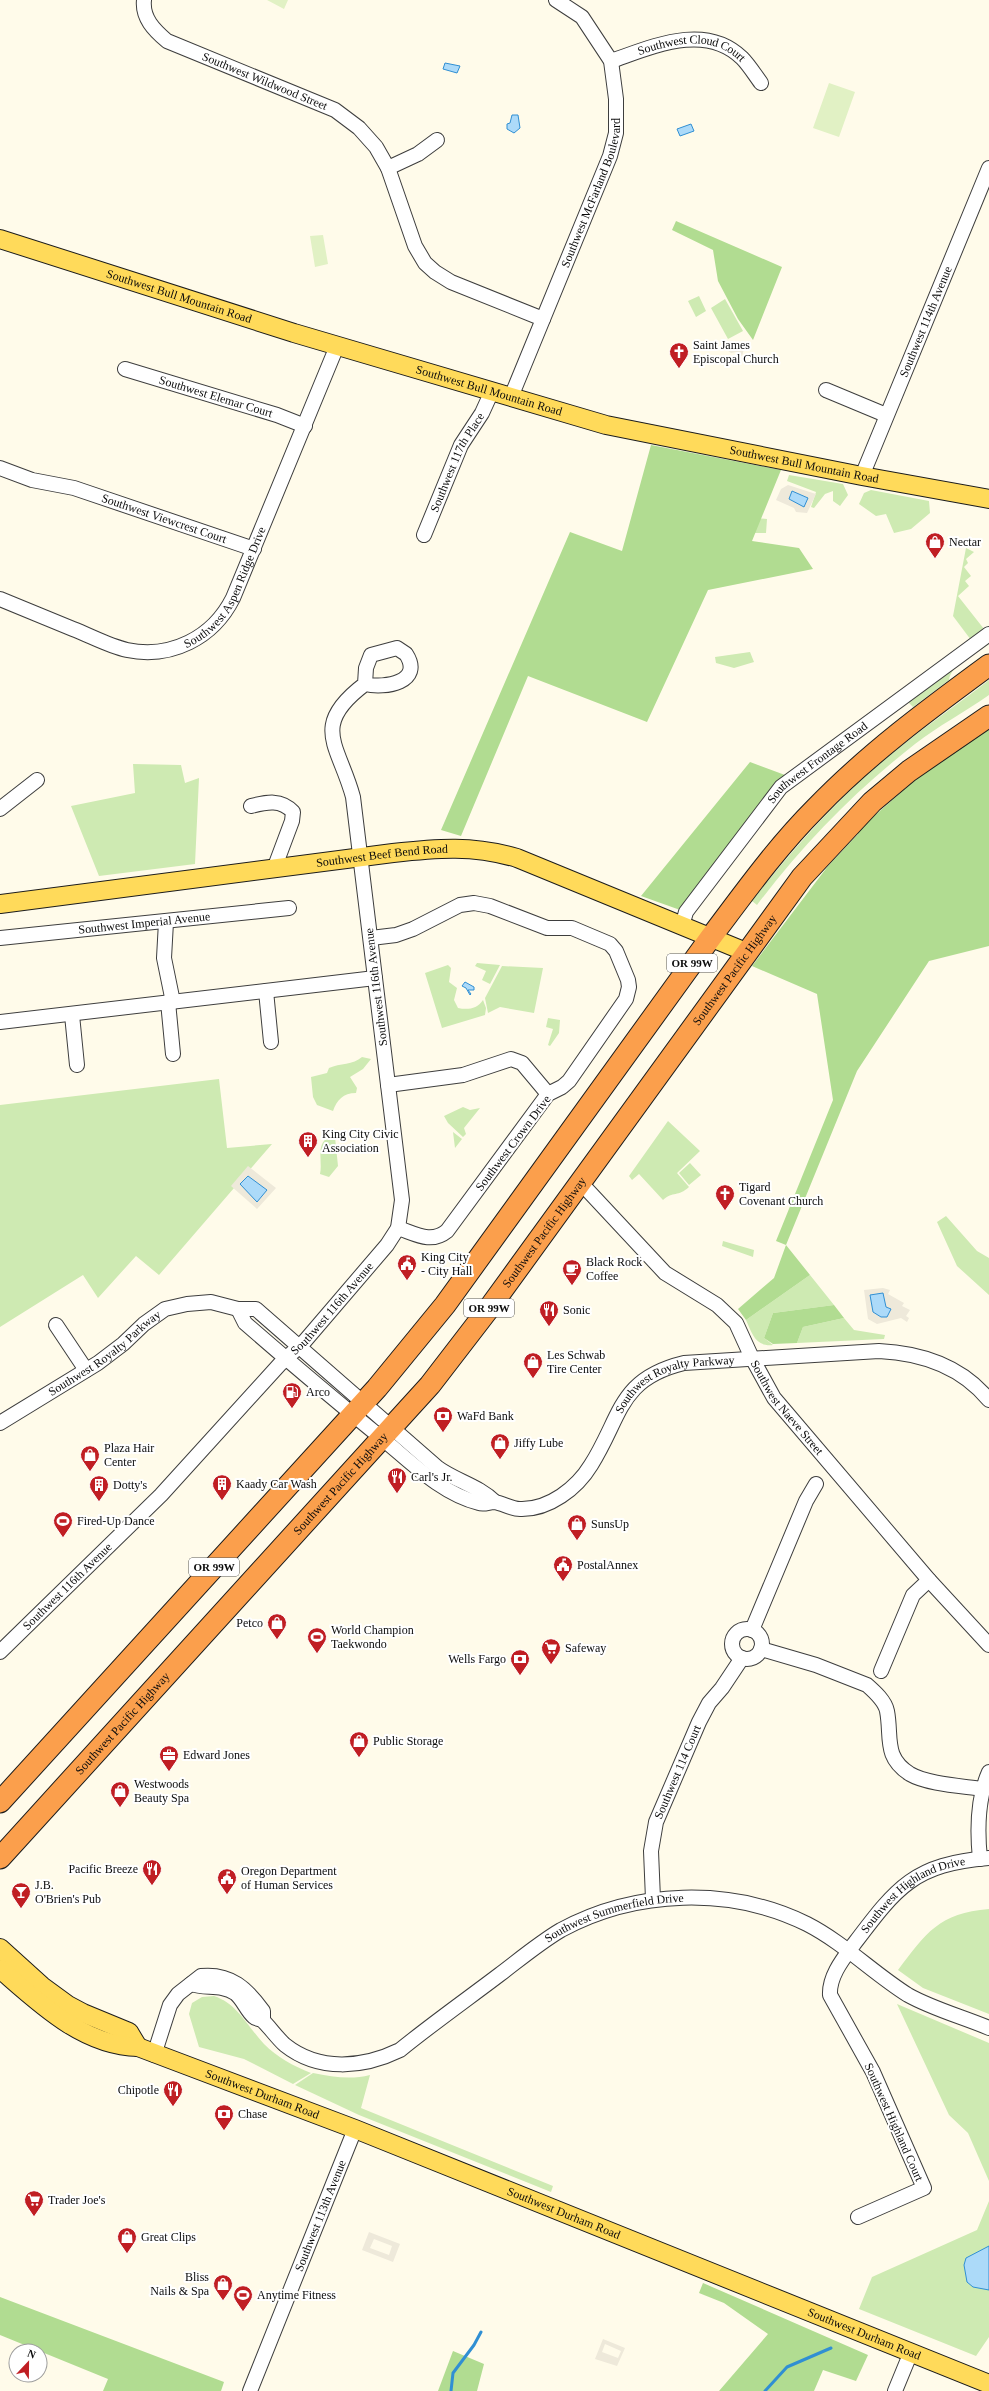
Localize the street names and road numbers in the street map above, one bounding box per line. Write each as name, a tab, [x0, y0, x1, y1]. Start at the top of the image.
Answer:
street label: Southwest Cloud Court	[636, 32, 749, 65]
street label: Southwest Wildwood Street	[200, 49, 330, 113]
street label: Southwest McFarland Boulevard	[558, 118, 623, 270]
street label: Southwest 114th Avenue	[897, 264, 955, 379]
street label: Southwest Bull Mountain Road	[105, 266, 253, 326]
street label: Southwest Bull Mountain Road	[414, 362, 564, 419]
street label: Southwest Elemar Court	[157, 373, 275, 421]
street label: Southwest 117th Place	[427, 410, 487, 514]
street label: Southwest Bull Mountain Road	[728, 443, 880, 486]
street label: Southwest Viewcrest Court	[100, 491, 229, 546]
street label: Southwest Aspen Ridge Drive	[181, 525, 269, 651]
street label: Southwest Frontage Road	[764, 719, 870, 806]
street label: Southwest Beef Bend Road	[315, 842, 448, 870]
street label: Southwest Imperial Avenue	[78, 909, 211, 937]
street label: Southwest Pacific Highway	[690, 912, 779, 1028]
street label: Southwest 116th Avenue	[362, 927, 390, 1047]
road number: OR 99W	[667, 954, 717, 972]
street label: Southwest Crown Drive	[473, 1092, 553, 1194]
street label: Southwest Pacific Highway	[499, 1174, 589, 1290]
street label: Southwest 116th Avenue	[288, 1259, 376, 1358]
road number: OR 99W	[464, 1299, 514, 1317]
street label: Southwest Royalty Parkway	[46, 1307, 163, 1399]
street label: Southwest Royalty Parkway	[612, 1353, 735, 1416]
street label: Southwest Naeve Street	[748, 1358, 827, 1458]
street label: Southwest Pacific Highway	[290, 1430, 390, 1538]
street label: Southwest 116th Avenue	[20, 1540, 115, 1633]
road number: OR 99W	[189, 1558, 239, 1576]
street label: Southwest Pacific Highway	[72, 1669, 172, 1777]
street label: Southwest 114 Court	[651, 1722, 704, 1821]
street label: Southwest Highland Drive	[858, 1854, 966, 1936]
street label: Southwest Summerfield Drive	[542, 1891, 684, 1946]
street label: Southwest Highland Court	[862, 2061, 927, 2184]
street label: Southwest Durham Road	[203, 2066, 321, 2122]
street label: Southwest 113th Avenue	[292, 2158, 349, 2273]
street label: Southwest Durham Road	[505, 2184, 622, 2242]
street label: Southwest Durham Road	[806, 2305, 923, 2363]

